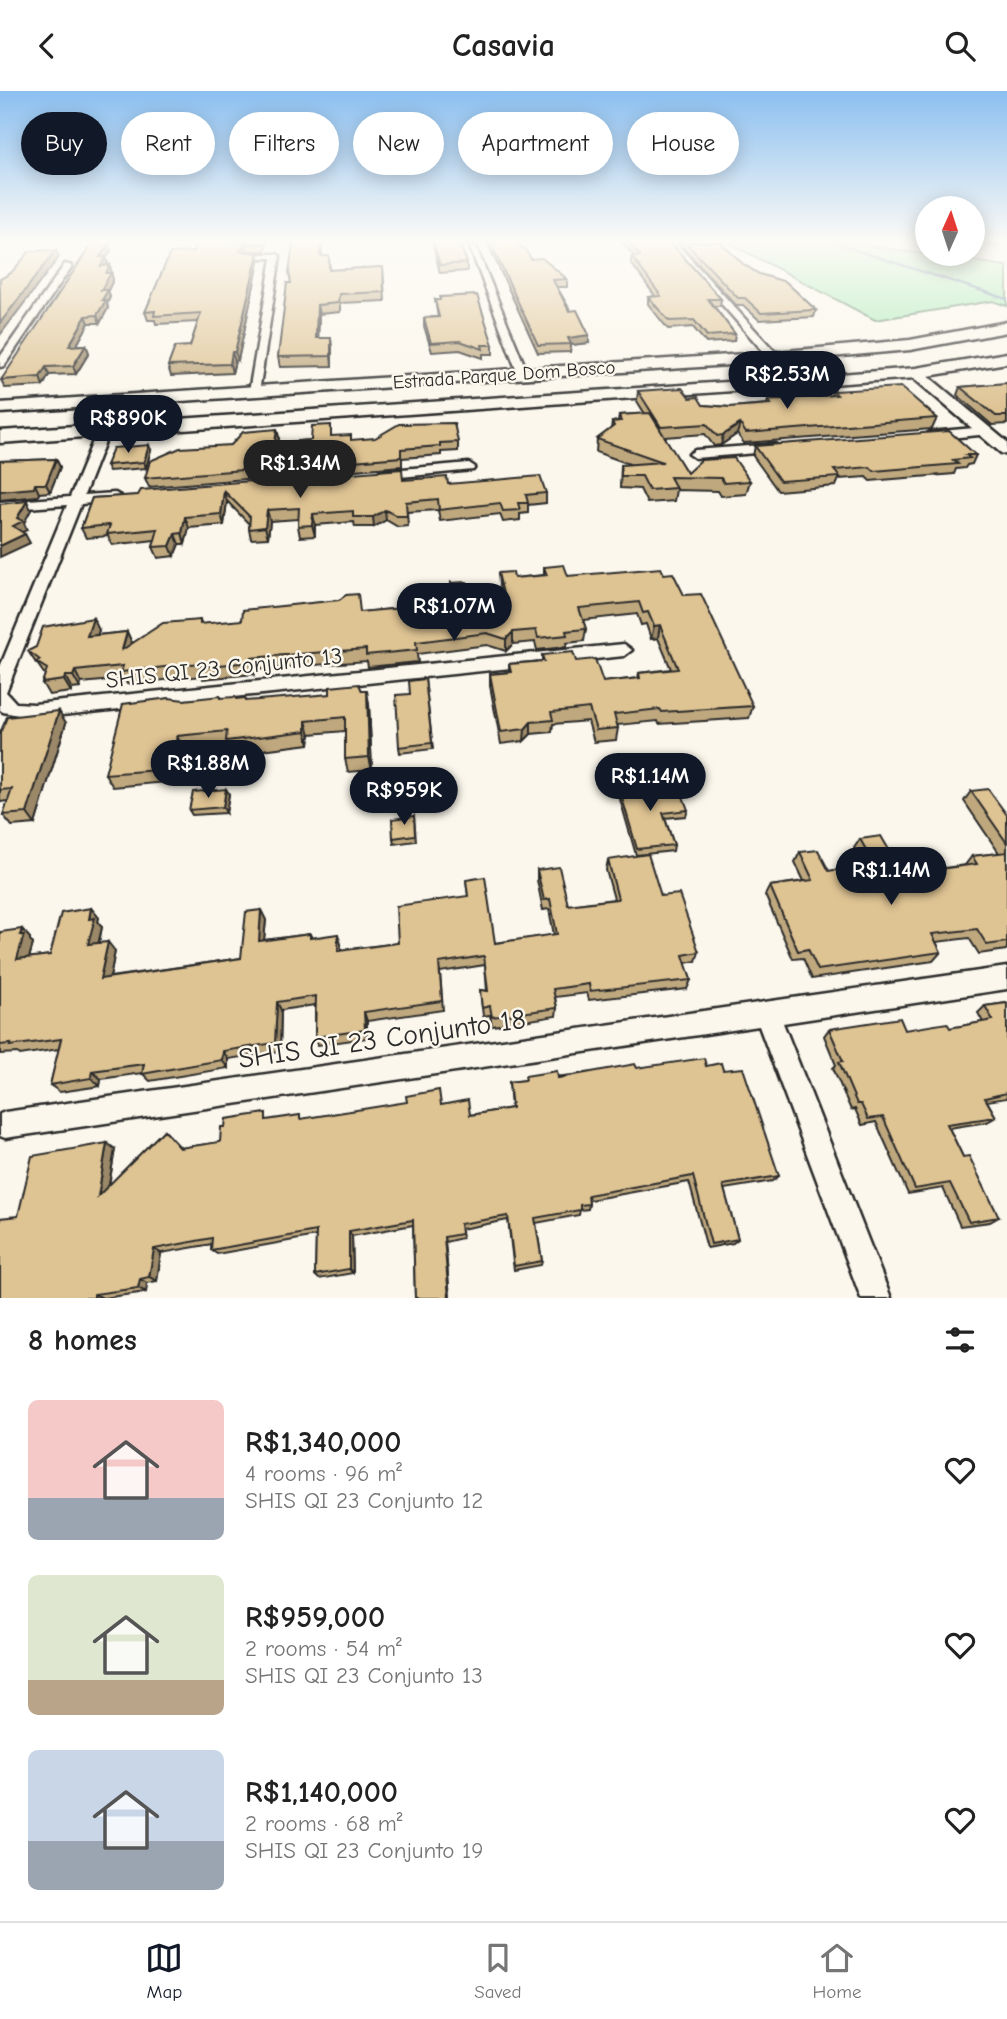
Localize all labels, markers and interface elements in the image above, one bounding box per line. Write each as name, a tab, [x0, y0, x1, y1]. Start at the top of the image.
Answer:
icon: back	[28, 27, 66, 65]
text: Casavia	[452, 27, 555, 64]
icon: search	[941, 27, 979, 65]
chip: Buy	[21, 112, 107, 175]
chip: Rent	[121, 112, 215, 175]
chip: Filters	[229, 112, 339, 175]
chip: New	[353, 112, 444, 175]
chip: Apartment	[458, 112, 613, 175]
chip: House	[627, 112, 739, 175]
north arrow	[915, 196, 985, 266]
map controls	[915, 196, 985, 266]
pin: R$2.53M	[722, 351, 852, 411]
street label: Estrada Parque Dom Bosco	[392, 356, 616, 394]
text: R$2.53M	[745, 360, 829, 387]
pin: R$890K	[71, 395, 185, 455]
text: R$890K	[89, 404, 167, 431]
pin: R$1.34M	[235, 441, 365, 500]
text: R$1.34M	[259, 449, 341, 476]
pin: R$1.07M	[389, 583, 519, 643]
text: R$1.07M	[413, 592, 495, 619]
street label: SHIS QI 23 Conjunto 13	[104, 642, 344, 694]
pin: R$1.88M	[143, 741, 273, 800]
text: R$1.88M	[167, 749, 249, 776]
pin: R$1.14M	[585, 753, 715, 813]
text: R$1.14M	[611, 762, 689, 789]
pin: R$959K	[347, 767, 461, 827]
text: R$959K	[366, 776, 442, 803]
pin: R$1.14M	[826, 847, 956, 907]
text: R$1.14M	[852, 856, 930, 883]
street label: SHIS QI 23 Conjunto 18	[236, 1003, 528, 1075]
icon: filters	[941, 1321, 979, 1359]
text: 8 homes	[28, 1323, 137, 1358]
text: R$1,340,000	[245, 1425, 401, 1460]
icon: home	[84, 1428, 168, 1512]
icon: heart	[941, 1451, 979, 1489]
text: 4 rooms · 96 m²	[245, 1460, 402, 1487]
text: SHIS QI 23 Conjunto 12	[245, 1487, 483, 1514]
text: R$959,000	[245, 1600, 385, 1635]
icon: home	[84, 1603, 168, 1687]
icon: heart	[941, 1626, 979, 1664]
text: 2 rooms · 54 m²	[245, 1635, 402, 1662]
text: SHIS QI 23 Conjunto 13	[245, 1662, 483, 1689]
text: R$1,140,000	[245, 1775, 398, 1810]
icon: home	[84, 1778, 168, 1862]
icon: heart	[941, 1801, 979, 1839]
text: 2 rooms · 68 m²	[245, 1810, 403, 1837]
text: SHIS QI 23 Conjunto 19	[245, 1837, 483, 1864]
tab: Map	[145, 1939, 183, 2003]
tab: Saved	[474, 1939, 522, 2003]
tab: Home	[813, 1939, 862, 2003]

